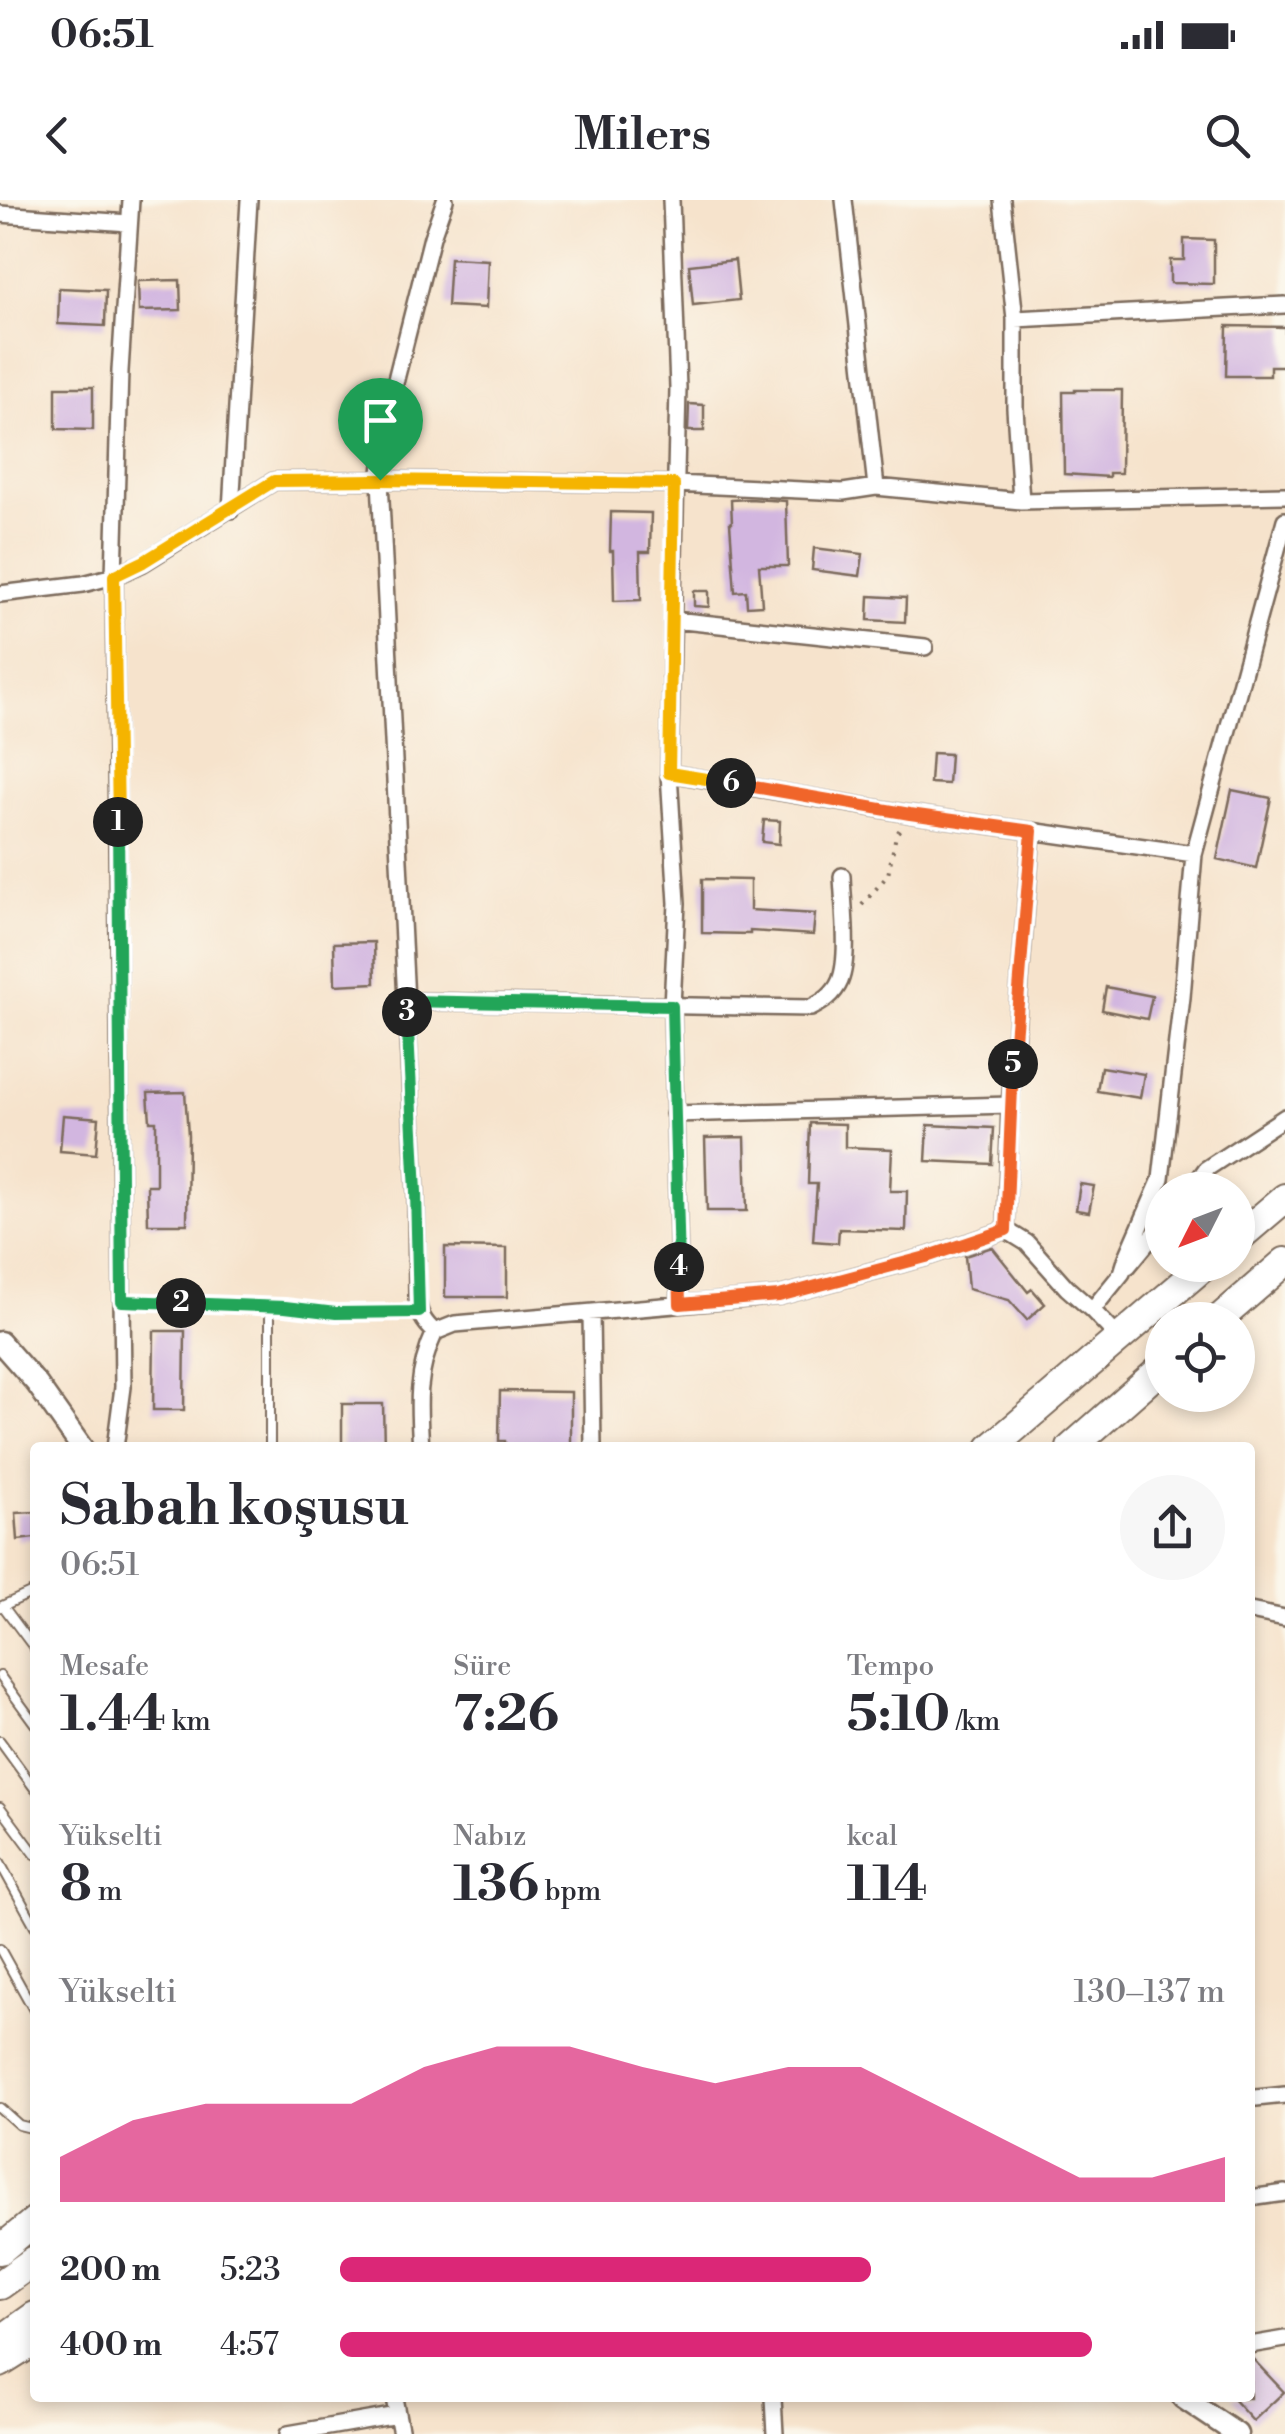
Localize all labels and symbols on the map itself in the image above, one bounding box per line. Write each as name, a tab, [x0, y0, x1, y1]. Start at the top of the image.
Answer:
pin	[338, 378, 423, 481]
pin: 6	[706, 758, 756, 808]
pin: 1	[93, 797, 143, 847]
pin: 3	[382, 987, 432, 1037]
pin: 5	[988, 1039, 1038, 1089]
north arrow	[1145, 1172, 1255, 1282]
pin: 4	[654, 1242, 704, 1292]
pin: 2	[156, 1278, 206, 1328]

